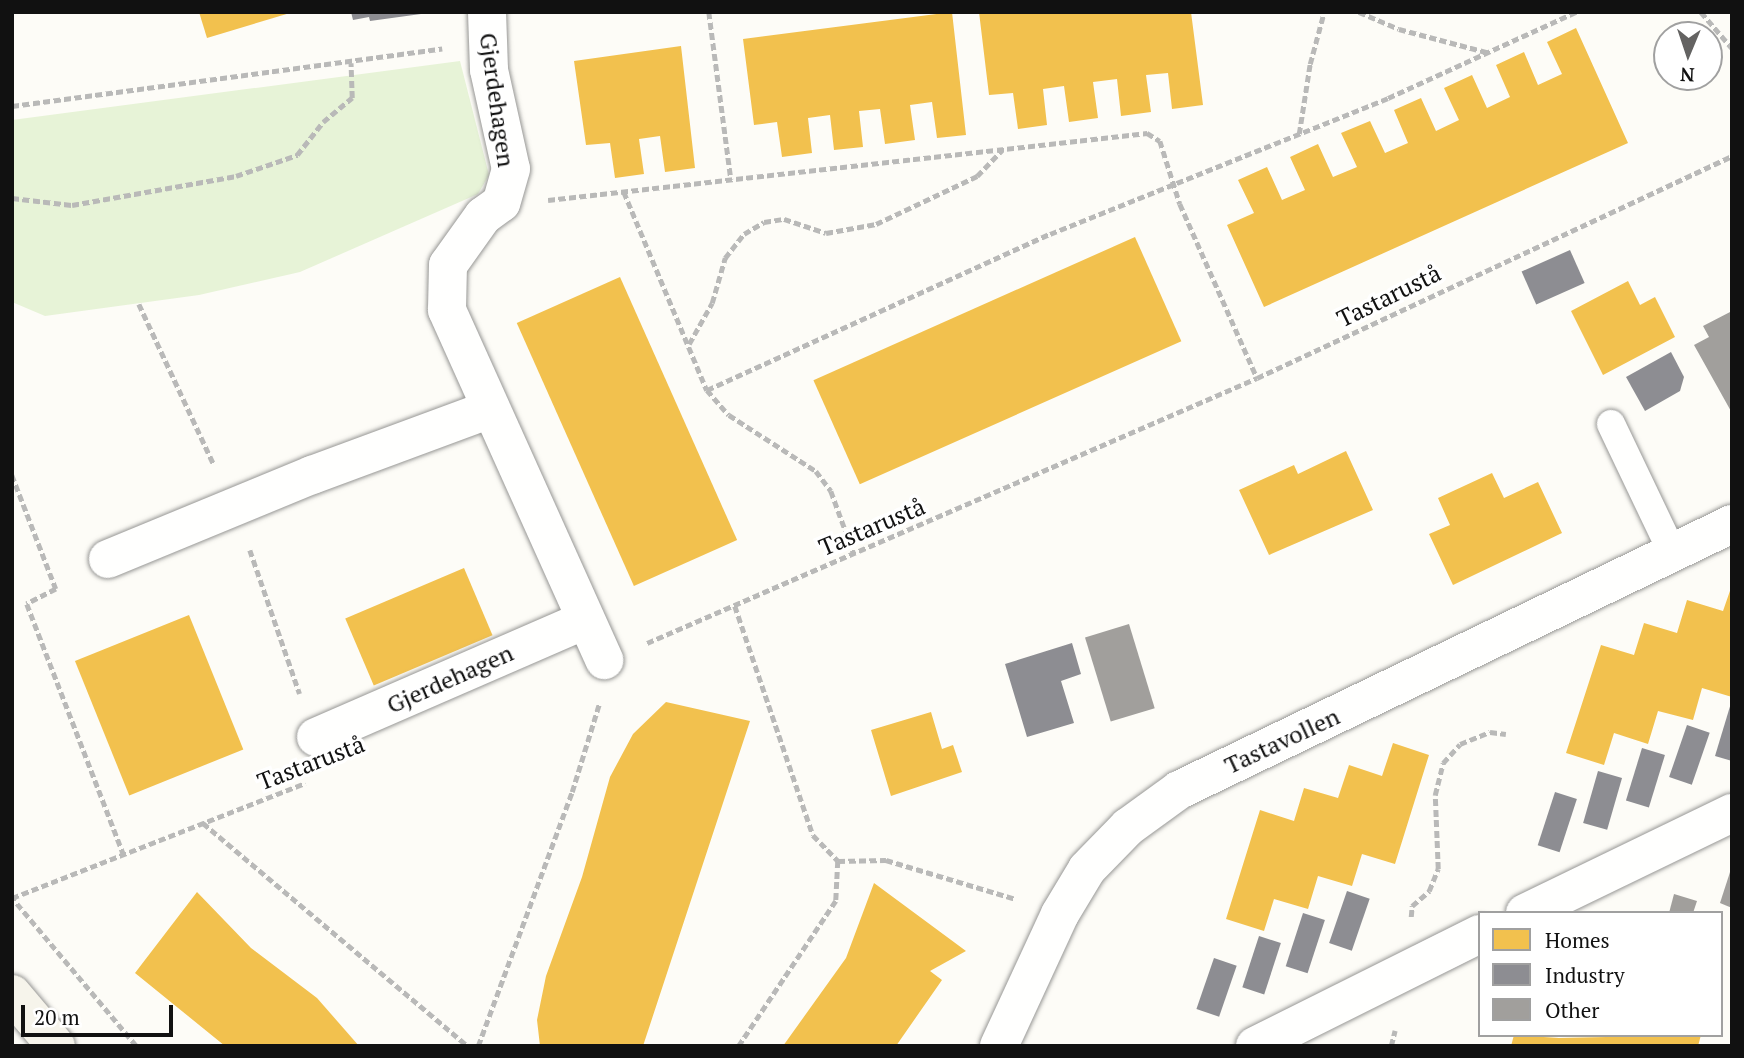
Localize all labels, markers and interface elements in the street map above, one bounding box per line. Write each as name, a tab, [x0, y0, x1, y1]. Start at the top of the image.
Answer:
north arrow	[1653, 21, 1723, 91]
street label: Gjerdehagen	[473, 31, 521, 169]
text: N	[1680, 63, 1695, 88]
street label: Tastarustå	[1332, 258, 1446, 334]
street label: Tastarustå	[815, 492, 929, 562]
street label: Gjerdehagen	[382, 638, 518, 720]
street label: Tastavollen	[1220, 702, 1344, 780]
street label: Tastarustå	[254, 729, 368, 797]
legend	[1478, 911, 1723, 1037]
text: Homes	[1545, 926, 1610, 954]
text: Industry	[1545, 961, 1625, 989]
scale bar	[24, 992, 177, 1036]
text: Other	[1545, 996, 1599, 1024]
text: 20 m	[34, 1003, 80, 1031]

